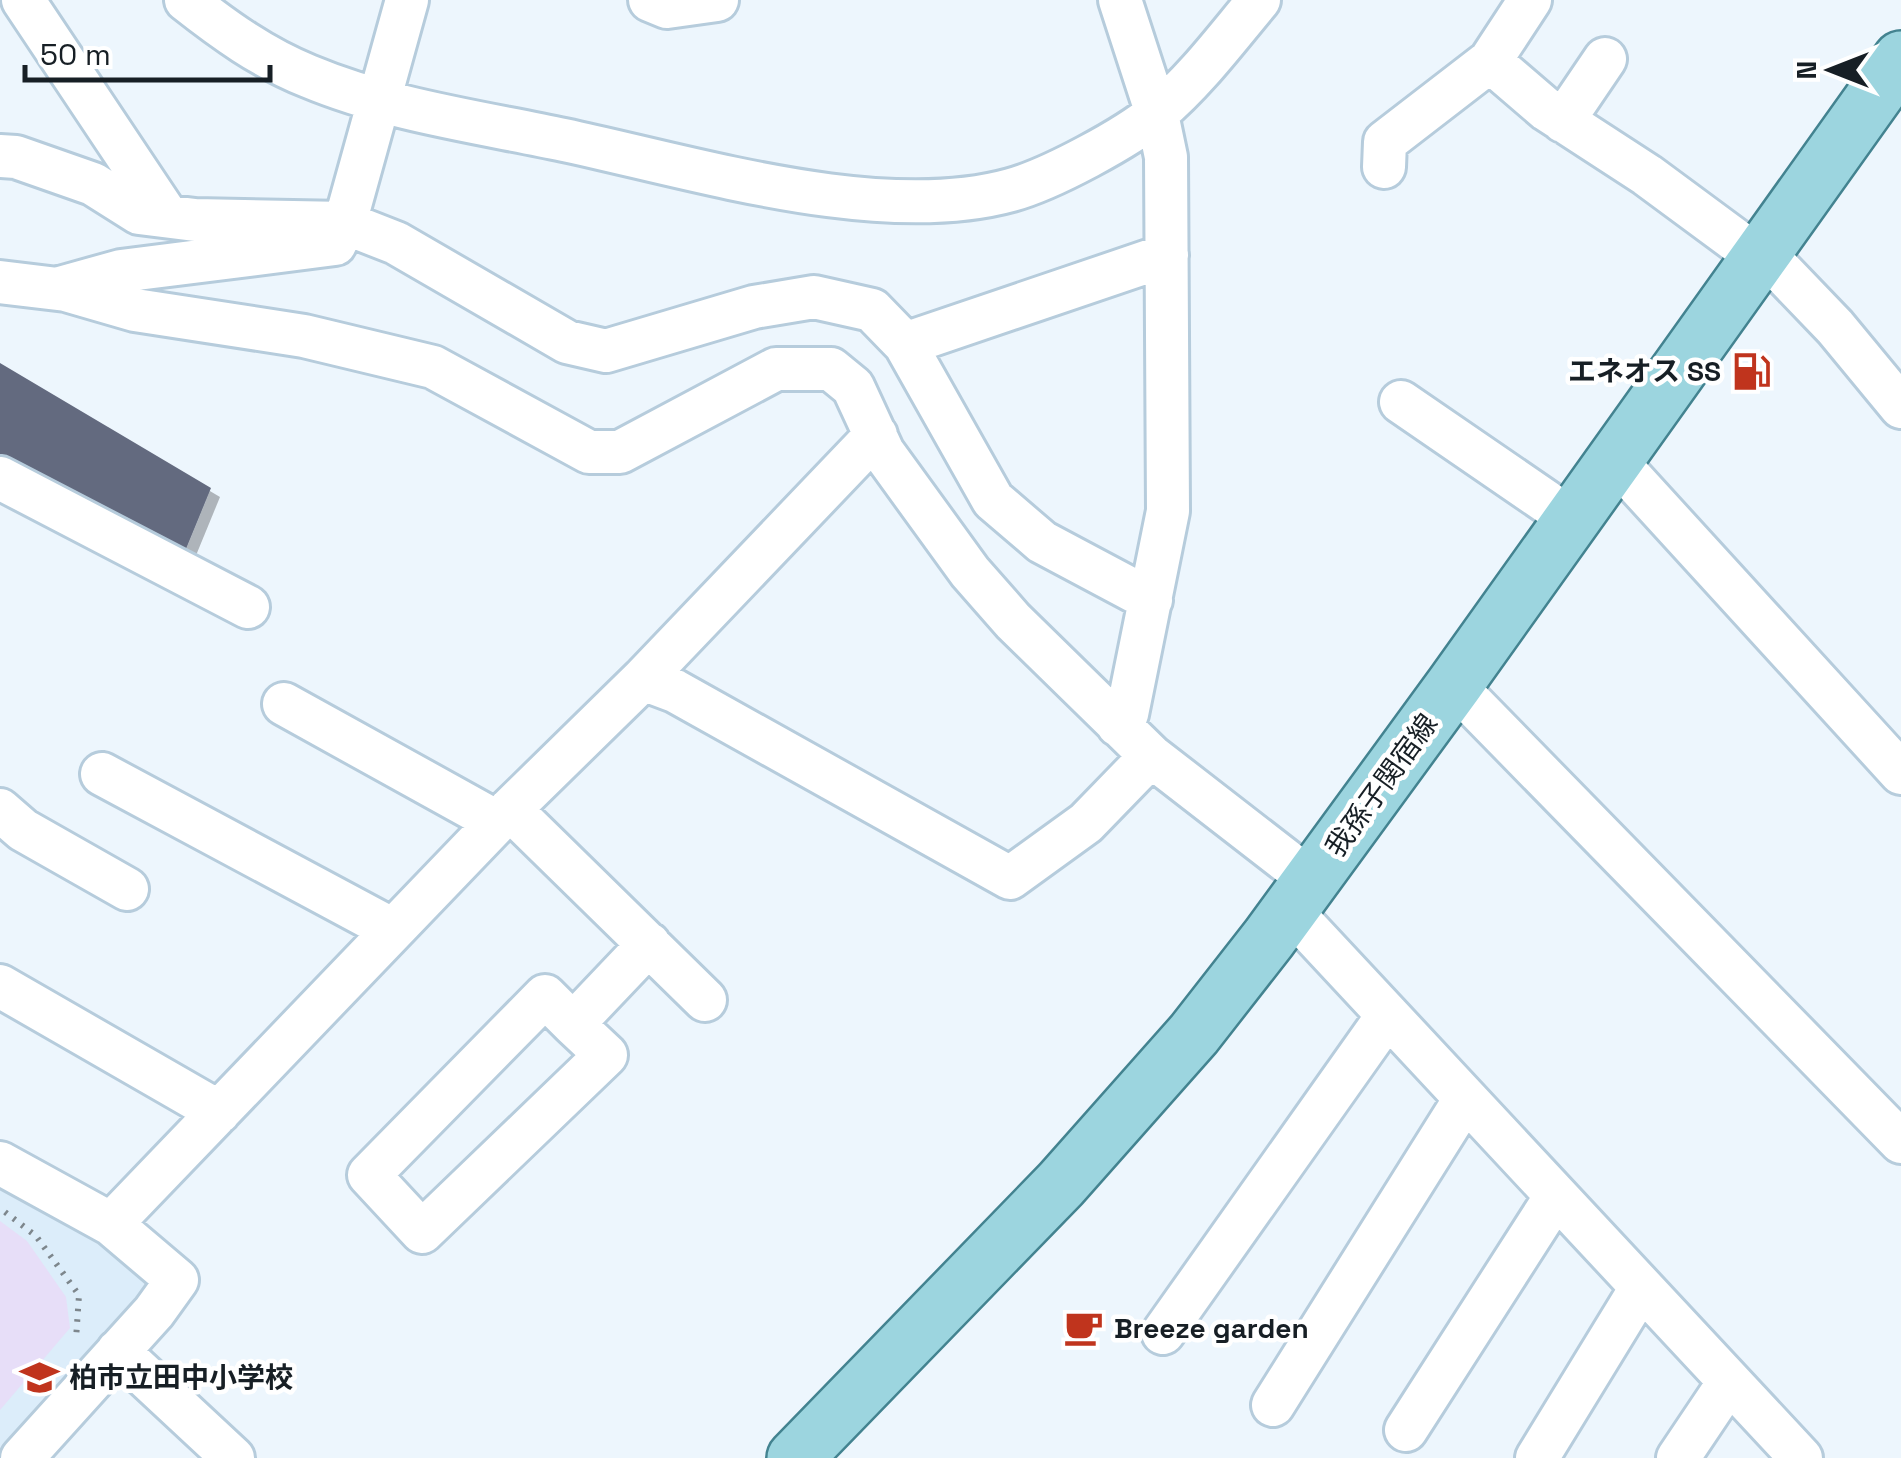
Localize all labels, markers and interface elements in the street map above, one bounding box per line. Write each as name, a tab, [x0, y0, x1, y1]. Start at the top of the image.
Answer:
scale bar	[25, 20, 270, 82]
north arrow	[1781, 20, 1881, 120]
text: 50 m	[40, 35, 111, 74]
text: N	[1788, 61, 1824, 79]
fuel station icon: エネオス SS	[1730, 350, 1772, 392]
place label: エネオス SS	[1568, 353, 1721, 389]
street label: 我孫子関宿線	[1317, 706, 1445, 864]
cafe icon: Breeze garden	[1063, 1307, 1105, 1349]
place label: Breeze garden	[1114, 1310, 1309, 1346]
school or university icon: 柏市立田中小学校	[18, 1356, 60, 1398]
place label: 柏市立田中小学校	[69, 1359, 293, 1395]

